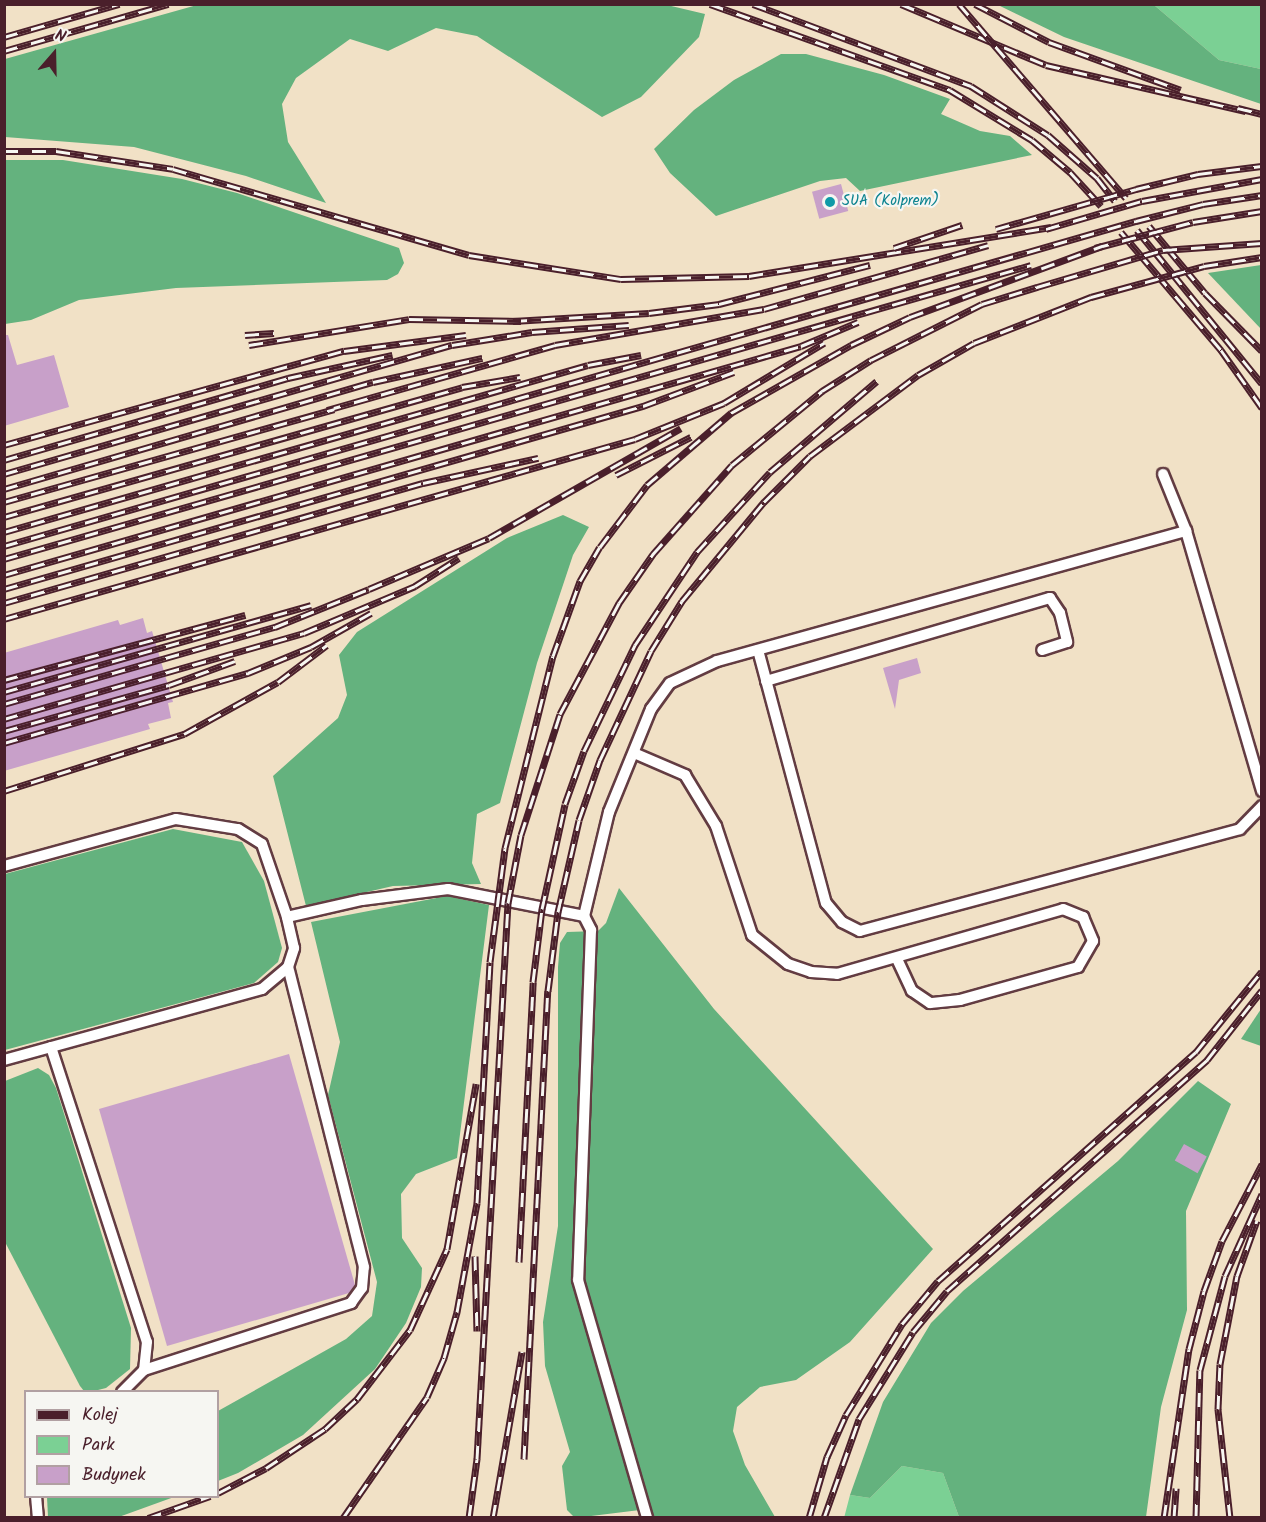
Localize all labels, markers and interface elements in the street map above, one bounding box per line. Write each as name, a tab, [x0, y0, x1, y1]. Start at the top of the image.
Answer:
text: N	[51, 23, 69, 50]
north arrow	[24, 24, 84, 84]
place label: SUA (Kolprem)	[842, 193, 939, 211]
marker: SUA (Kolprem)	[823, 195, 837, 209]
legend	[24, 1390, 219, 1498]
text: Kolej	[82, 1401, 118, 1430]
text: Park	[82, 1431, 115, 1460]
text: Budynek	[82, 1461, 146, 1490]

